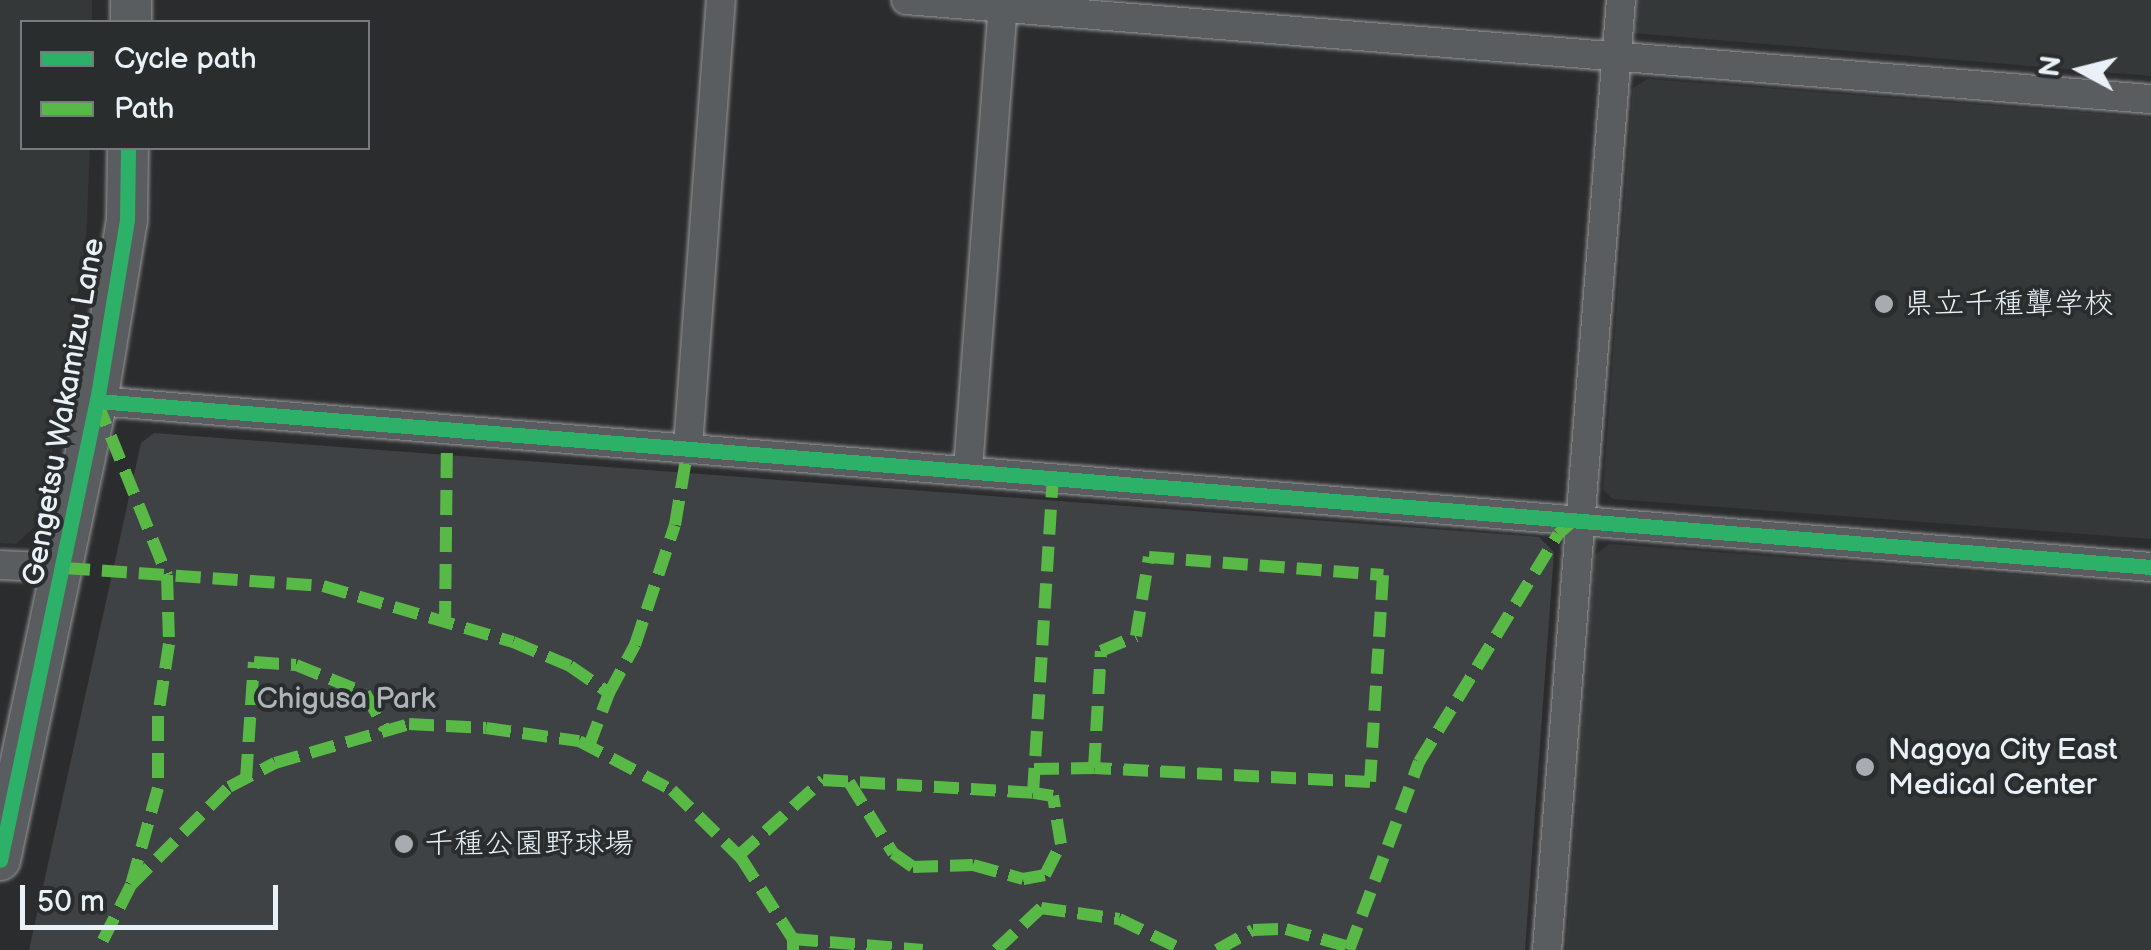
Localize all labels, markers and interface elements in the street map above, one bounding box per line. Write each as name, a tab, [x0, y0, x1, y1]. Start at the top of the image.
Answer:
legend	[20, 20, 370, 150]
north arrow	[2031, 20, 2131, 120]
text: Cycle path	[114, 41, 257, 77]
text: N	[2033, 54, 2068, 79]
text: Path	[114, 91, 174, 127]
street label: Gengetsu Wakamizu Lane	[16, 235, 112, 589]
place label: 県立千種聾学校	[1904, 286, 2114, 322]
marker: 県立千種聾学校	[1873, 293, 1895, 315]
park label: Chigusa Park	[256, 681, 436, 717]
place label: Nagoya City East Medical Center	[1888, 732, 2119, 802]
marker: Nagoya City East Medical Center	[1852, 754, 1878, 780]
place label: 千種公園野球場	[424, 826, 634, 862]
marker: 千種公園野球場	[393, 833, 415, 855]
scale bar	[25, 865, 282, 927]
text: 50 m	[37, 884, 105, 920]

